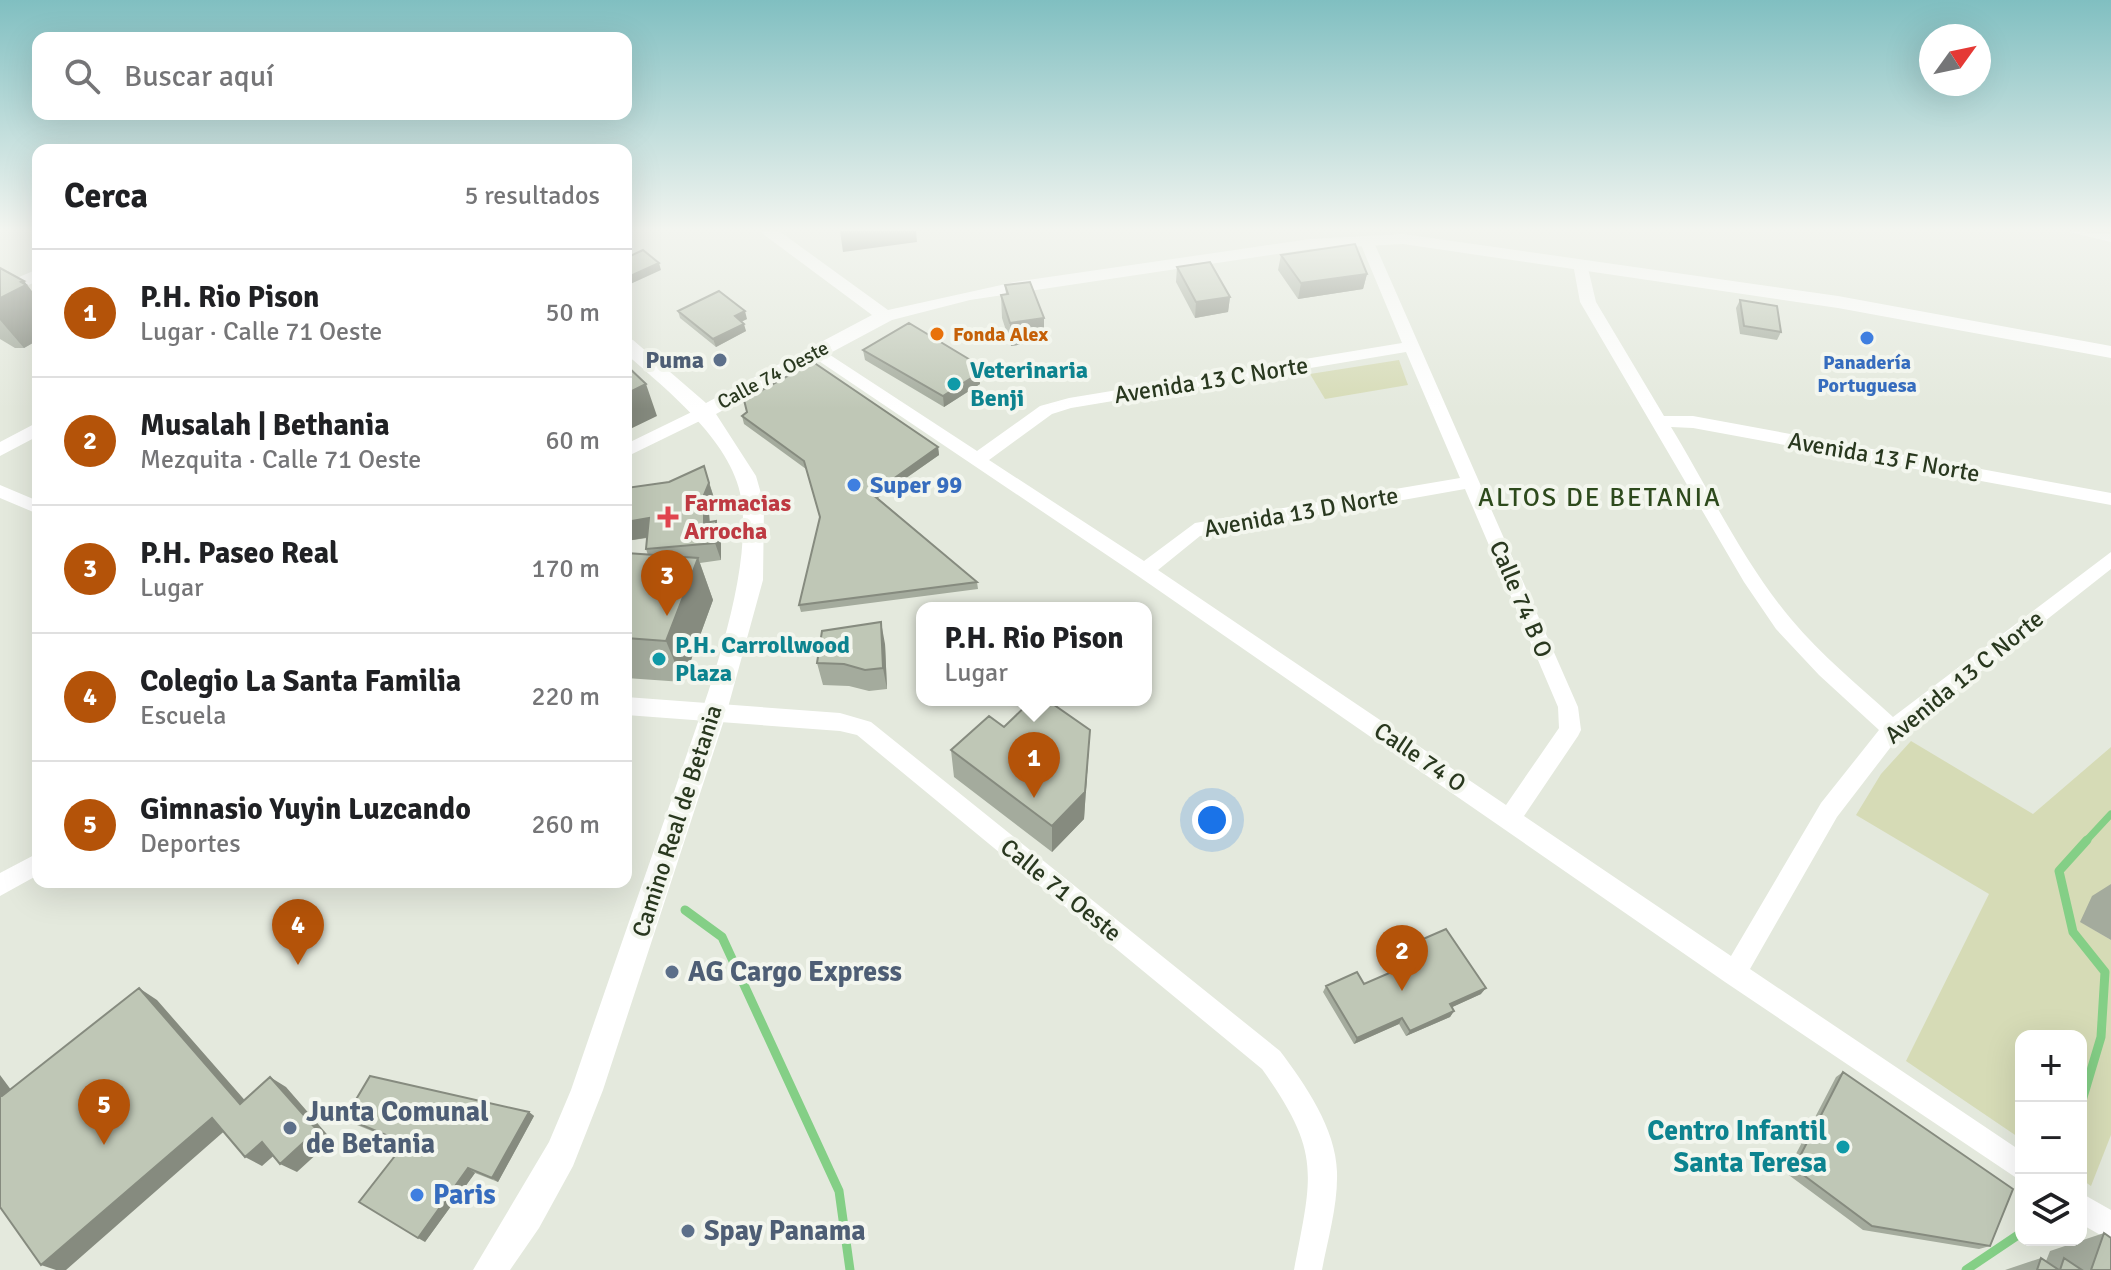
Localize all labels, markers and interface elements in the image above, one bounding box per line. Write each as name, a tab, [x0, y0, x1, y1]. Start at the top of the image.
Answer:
north arrow	[1919, 24, 1991, 96]
search box	[32, 32, 632, 120]
icon: search	[60, 54, 104, 98]
text: Buscar aquí	[124, 58, 274, 95]
text: Cerca	[64, 175, 148, 217]
text: 5 resultados	[464, 180, 600, 212]
text: P.H. Rio Pison	[140, 279, 320, 316]
text: 1	[83, 297, 97, 329]
text: 50 m	[545, 297, 600, 329]
text: Lugar · Calle 71 Oeste	[140, 316, 382, 348]
place label: Fonda Alex	[953, 322, 1048, 347]
marker: Fonda Alex	[928, 325, 946, 343]
marker: Panadería Portuguesa	[1858, 329, 1876, 347]
street label: Calle 74 Oeste	[713, 335, 833, 415]
place label: Puma	[645, 345, 704, 375]
street label: Avenida 13 C Norte	[1112, 350, 1310, 410]
place label: Panadería Portuguesa	[1817, 350, 1917, 398]
marker: Puma	[711, 351, 729, 369]
place label: Veterinaria Benji	[970, 355, 1088, 413]
marker: Veterinaria Benji	[945, 375, 963, 393]
text: Musalah | Bethania	[140, 407, 390, 444]
text: 2	[83, 425, 97, 457]
text: 60 m	[545, 425, 600, 457]
street label: Avenida 13 F Norte	[1786, 425, 1982, 489]
text: Mezquita · Calle 71 Oeste	[140, 444, 421, 476]
place label: Super 99	[870, 470, 962, 500]
marker: Super 99	[845, 476, 863, 494]
street label: Avenida 13 D Norte	[1201, 480, 1401, 544]
district label: ALTOS DE BETANIA	[1478, 482, 1722, 514]
place label: Farmacias Arrocha	[684, 488, 791, 546]
marker: Farmacias Arrocha	[659, 508, 677, 526]
text: P.H. Paseo Real	[140, 535, 338, 572]
street label: Calle 74 B O	[1483, 536, 1559, 662]
pin: 3	[641, 550, 693, 616]
text: 3	[83, 553, 97, 585]
text: 170 m	[531, 553, 600, 585]
text: Lugar	[140, 572, 204, 604]
popup	[916, 602, 1152, 706]
street label: Avenida 13 C Norte	[1878, 604, 2050, 750]
text: P.H. Rio Pison	[944, 620, 1124, 657]
place label: P.H. Carrollwood Plaza	[675, 630, 850, 688]
marker: P.H. Carrollwood Plaza	[650, 650, 668, 668]
text: Lugar	[944, 657, 1008, 689]
text: Colegio La Santa Familia	[140, 663, 461, 700]
text: 4	[83, 681, 97, 713]
text: 220 m	[531, 681, 600, 713]
text: Escuela	[140, 700, 226, 732]
street label: Camino Real de Betania	[625, 701, 729, 941]
street label: Calle 74 O	[1368, 715, 1472, 799]
pin: 1	[1008, 732, 1060, 798]
text: Gimnasio Yuyin Luzcando	[140, 791, 471, 828]
your location	[1192, 800, 1232, 840]
text: 5	[83, 809, 97, 841]
text: 260 m	[531, 809, 600, 841]
text: Deportes	[140, 828, 241, 860]
street label: Calle 71 Oeste	[994, 832, 1128, 948]
pin: 4	[272, 899, 324, 965]
pin: 2	[1376, 925, 1428, 991]
place label: AG Cargo Express	[688, 955, 902, 989]
marker: AG Cargo Express	[663, 963, 681, 981]
map controls	[2015, 1030, 2087, 1246]
button: +	[2015, 1030, 2087, 1102]
pin: 5	[78, 1079, 130, 1145]
place label: Junta Comunal de Betania	[306, 1095, 489, 1161]
button: −	[2015, 1102, 2087, 1174]
place label: Centro Infantil Santa Teresa	[1647, 1114, 1827, 1180]
marker: Junta Comunal de Betania	[281, 1119, 299, 1137]
marker: Centro Infantil Santa Teresa	[1834, 1138, 1852, 1156]
button: layers	[2015, 1174, 2087, 1246]
place label: Paris	[433, 1178, 496, 1212]
marker: Paris	[408, 1186, 426, 1204]
place label: Spay Panama	[704, 1214, 866, 1248]
marker: Spay Panama	[679, 1222, 697, 1240]

